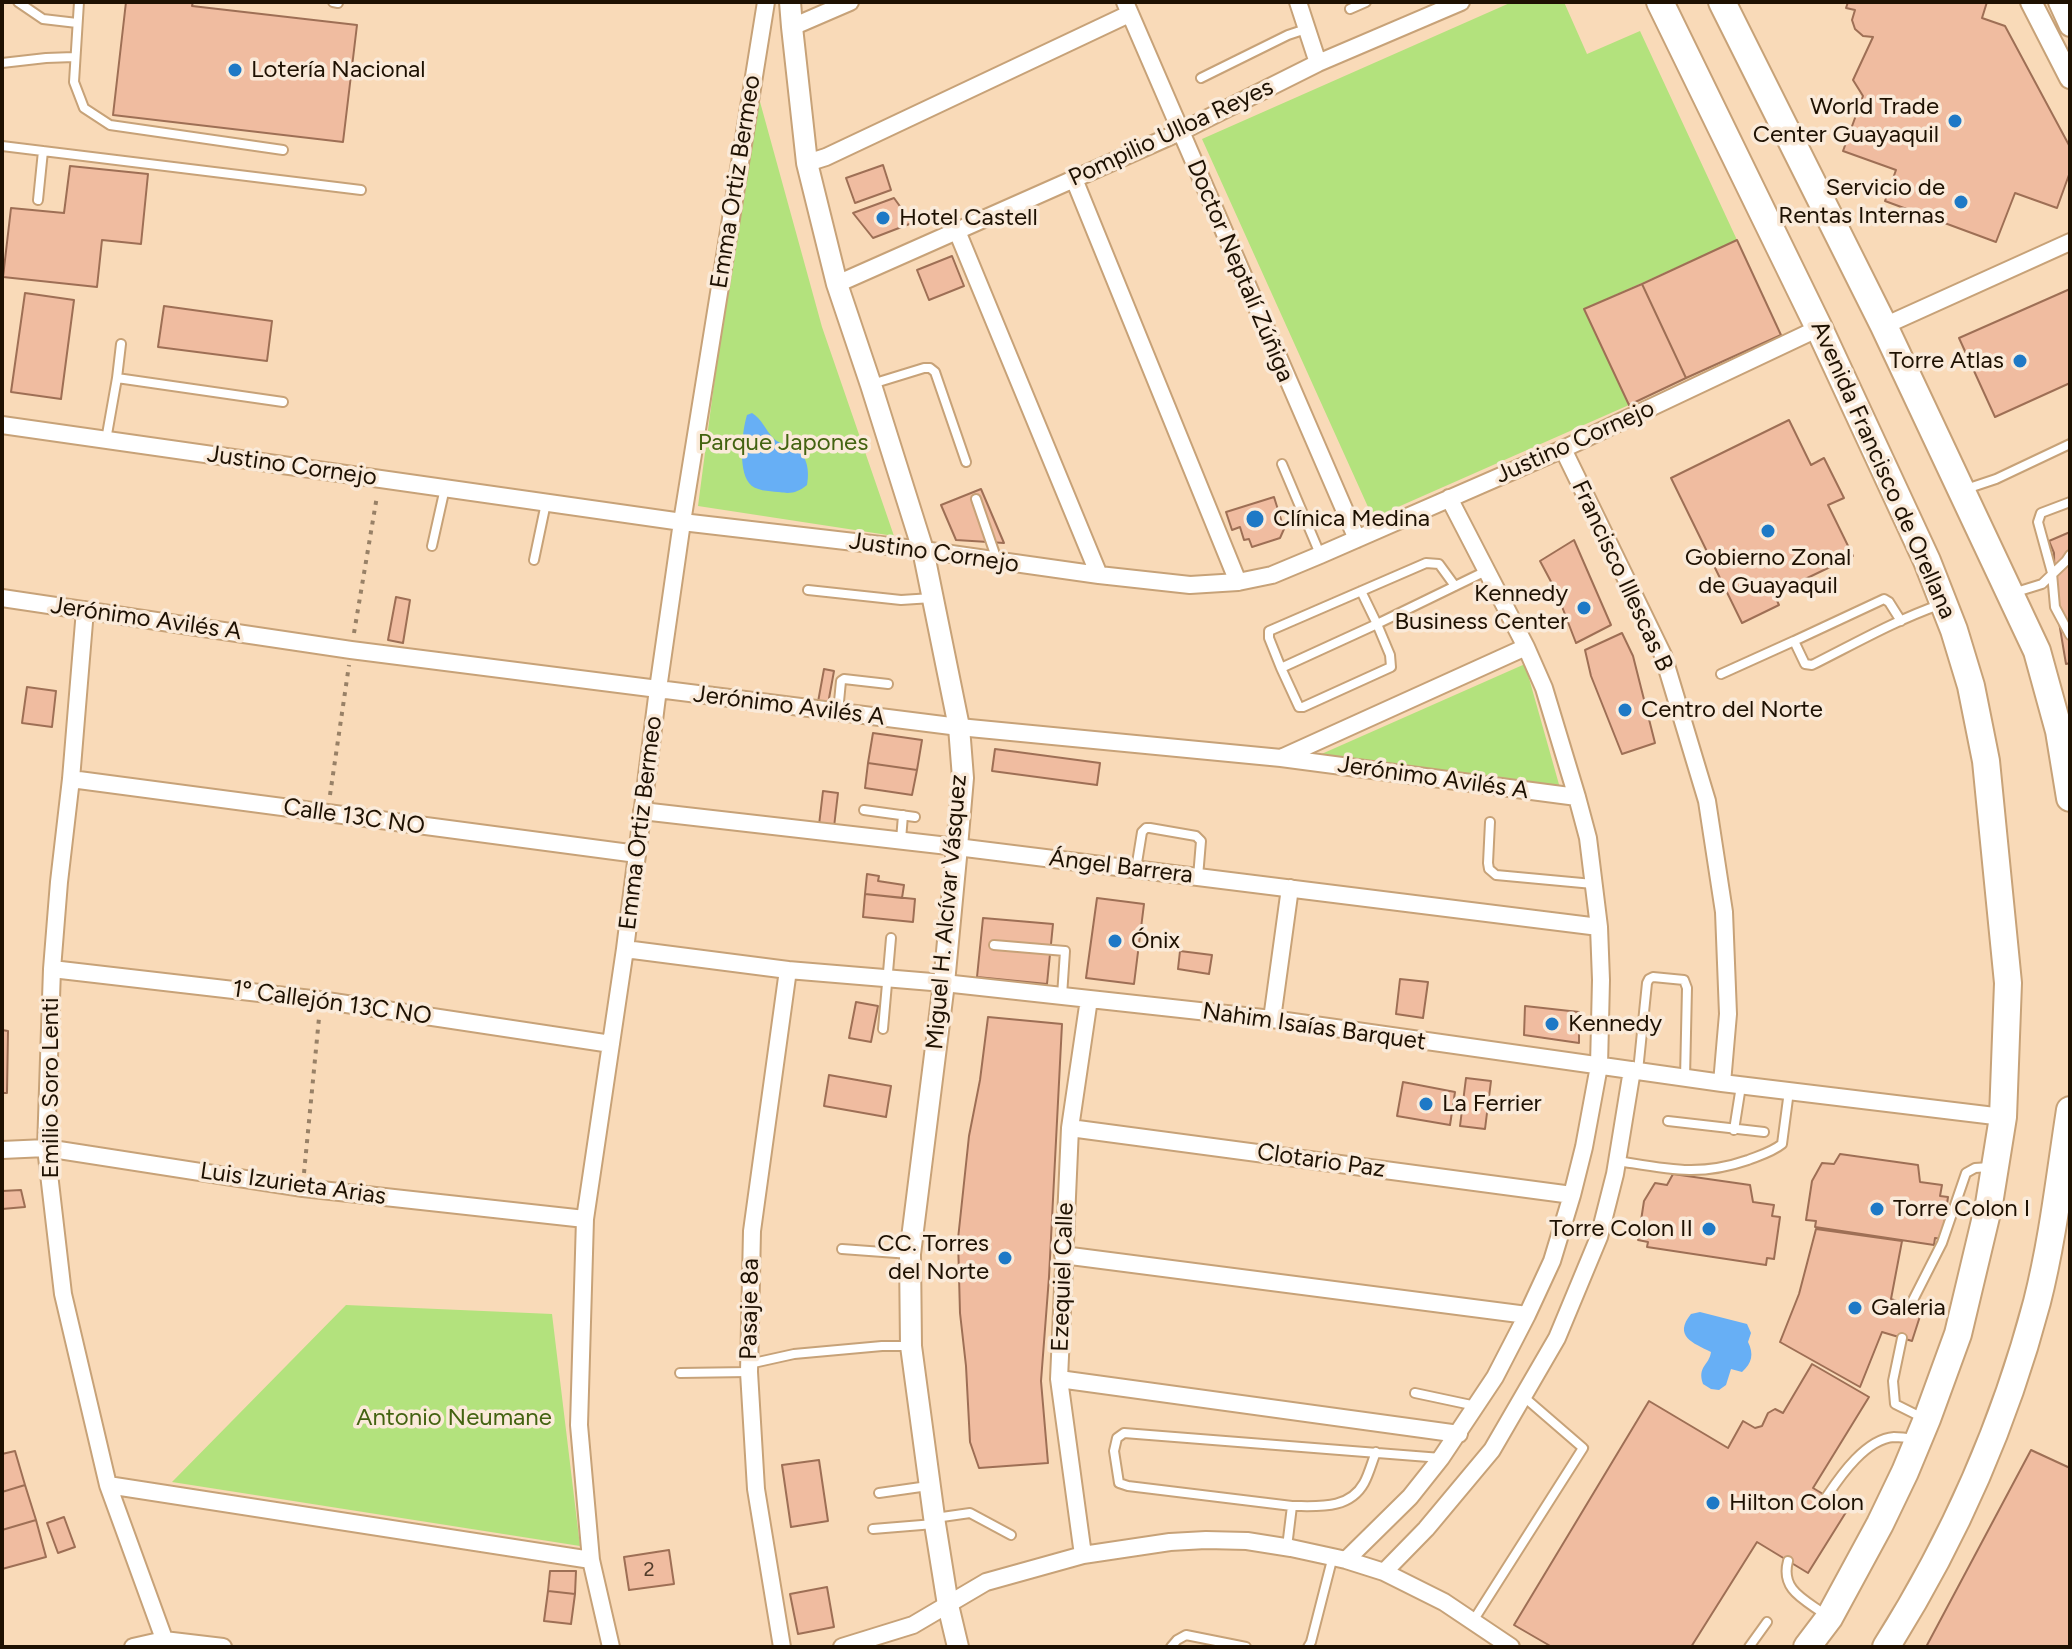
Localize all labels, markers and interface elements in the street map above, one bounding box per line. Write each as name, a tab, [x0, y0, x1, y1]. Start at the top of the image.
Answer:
place label: Lotería Nacional	[251, 56, 426, 84]
marker: Lotería Nacional	[226, 61, 244, 79]
street label: Emma Ortiz Bermeo	[705, 73, 767, 291]
street label: Pompilio Ulloa Reyes	[1064, 73, 1278, 193]
place label: World Trade Center Guayaquil	[1753, 93, 1939, 149]
marker: World Trade Center Guayaquil	[1946, 112, 1964, 130]
street label: Doctor Neptalí Zúñiga	[1180, 156, 1300, 386]
place label: Servicio de Rentas Internas	[1778, 174, 1945, 230]
marker: Servicio de Rentas Internas	[1952, 193, 1970, 211]
place label: Hotel Castell	[899, 204, 1038, 232]
marker: Hotel Castell	[874, 209, 892, 227]
street label: Avenida Francisco de Orellana	[1804, 317, 1962, 623]
place label: Torre Atlas	[1889, 347, 2004, 375]
marker: Torre Atlas	[2011, 352, 2029, 370]
street label: Justino Cornejo	[1491, 394, 1659, 490]
park label: Parque Japones	[698, 429, 868, 457]
street label: Justino Cornejo	[205, 440, 379, 492]
street label: Francisco Illescas B	[1565, 476, 1679, 676]
place label: Clínica Medina	[1273, 505, 1430, 533]
marker: Clínica Medina	[1244, 508, 1266, 530]
marker: Gobierno Zonal de Guayaquil	[1759, 522, 1777, 540]
street label: Justino Cornejo	[847, 527, 1021, 579]
place label: Gobierno Zonal de Guayaquil	[1685, 544, 1851, 600]
place label: Kennedy Business Center	[1394, 580, 1568, 636]
street label: Jerónimo Avilés A	[49, 591, 243, 647]
marker: Kennedy Business Center	[1575, 599, 1593, 617]
street label: Jerónimo Avilés A	[692, 680, 886, 732]
place label: Centro del Norte	[1641, 696, 1823, 724]
marker: Centro del Norte	[1616, 701, 1634, 719]
street label: Emma Ortiz Bermeo	[614, 714, 668, 932]
street label: Jerónimo Avilés A	[1336, 750, 1530, 806]
street label: Miguel H. Alcívar Vásquez	[921, 773, 973, 1051]
street label: Calle 13C NO	[281, 793, 427, 841]
street label: Ángel Barrera	[1047, 844, 1195, 890]
place label: Ónix	[1131, 927, 1180, 955]
marker: Ónix	[1106, 932, 1124, 950]
street label: 1º Callejón 13C NO	[231, 975, 433, 1031]
street label: Emilio Soro Lenti	[37, 997, 65, 1179]
street label: Nahim Isaías Barquet	[1200, 997, 1428, 1057]
place label: Kennedy	[1568, 1010, 1662, 1038]
marker: Kennedy	[1543, 1015, 1561, 1033]
place label: La Ferrier	[1442, 1090, 1542, 1118]
marker: La Ferrier	[1417, 1095, 1435, 1113]
street label: Clotario Paz	[1255, 1138, 1387, 1184]
street label: Luis Izurieta Arias	[198, 1157, 388, 1211]
place label: Torre Colon I	[1893, 1195, 2030, 1223]
marker: Torre Colon I	[1868, 1200, 1886, 1218]
street label: Ezequiel Calle	[1046, 1202, 1080, 1352]
place label: Torre Colon II	[1549, 1215, 1693, 1243]
marker: Torre Colon II	[1700, 1220, 1718, 1238]
place label: CC. Torres del Norte	[877, 1230, 989, 1286]
marker: CC. Torres del Norte	[996, 1249, 1014, 1267]
street label: Pasaje 8a	[735, 1258, 765, 1360]
place label: Galeria	[1871, 1294, 1946, 1322]
marker: Galeria	[1846, 1299, 1864, 1317]
park label: Antonio Neumane	[356, 1404, 552, 1432]
place label: Hilton Colon	[1729, 1489, 1864, 1517]
marker: Hilton Colon	[1704, 1494, 1722, 1512]
house number: 2	[643, 1558, 655, 1582]

